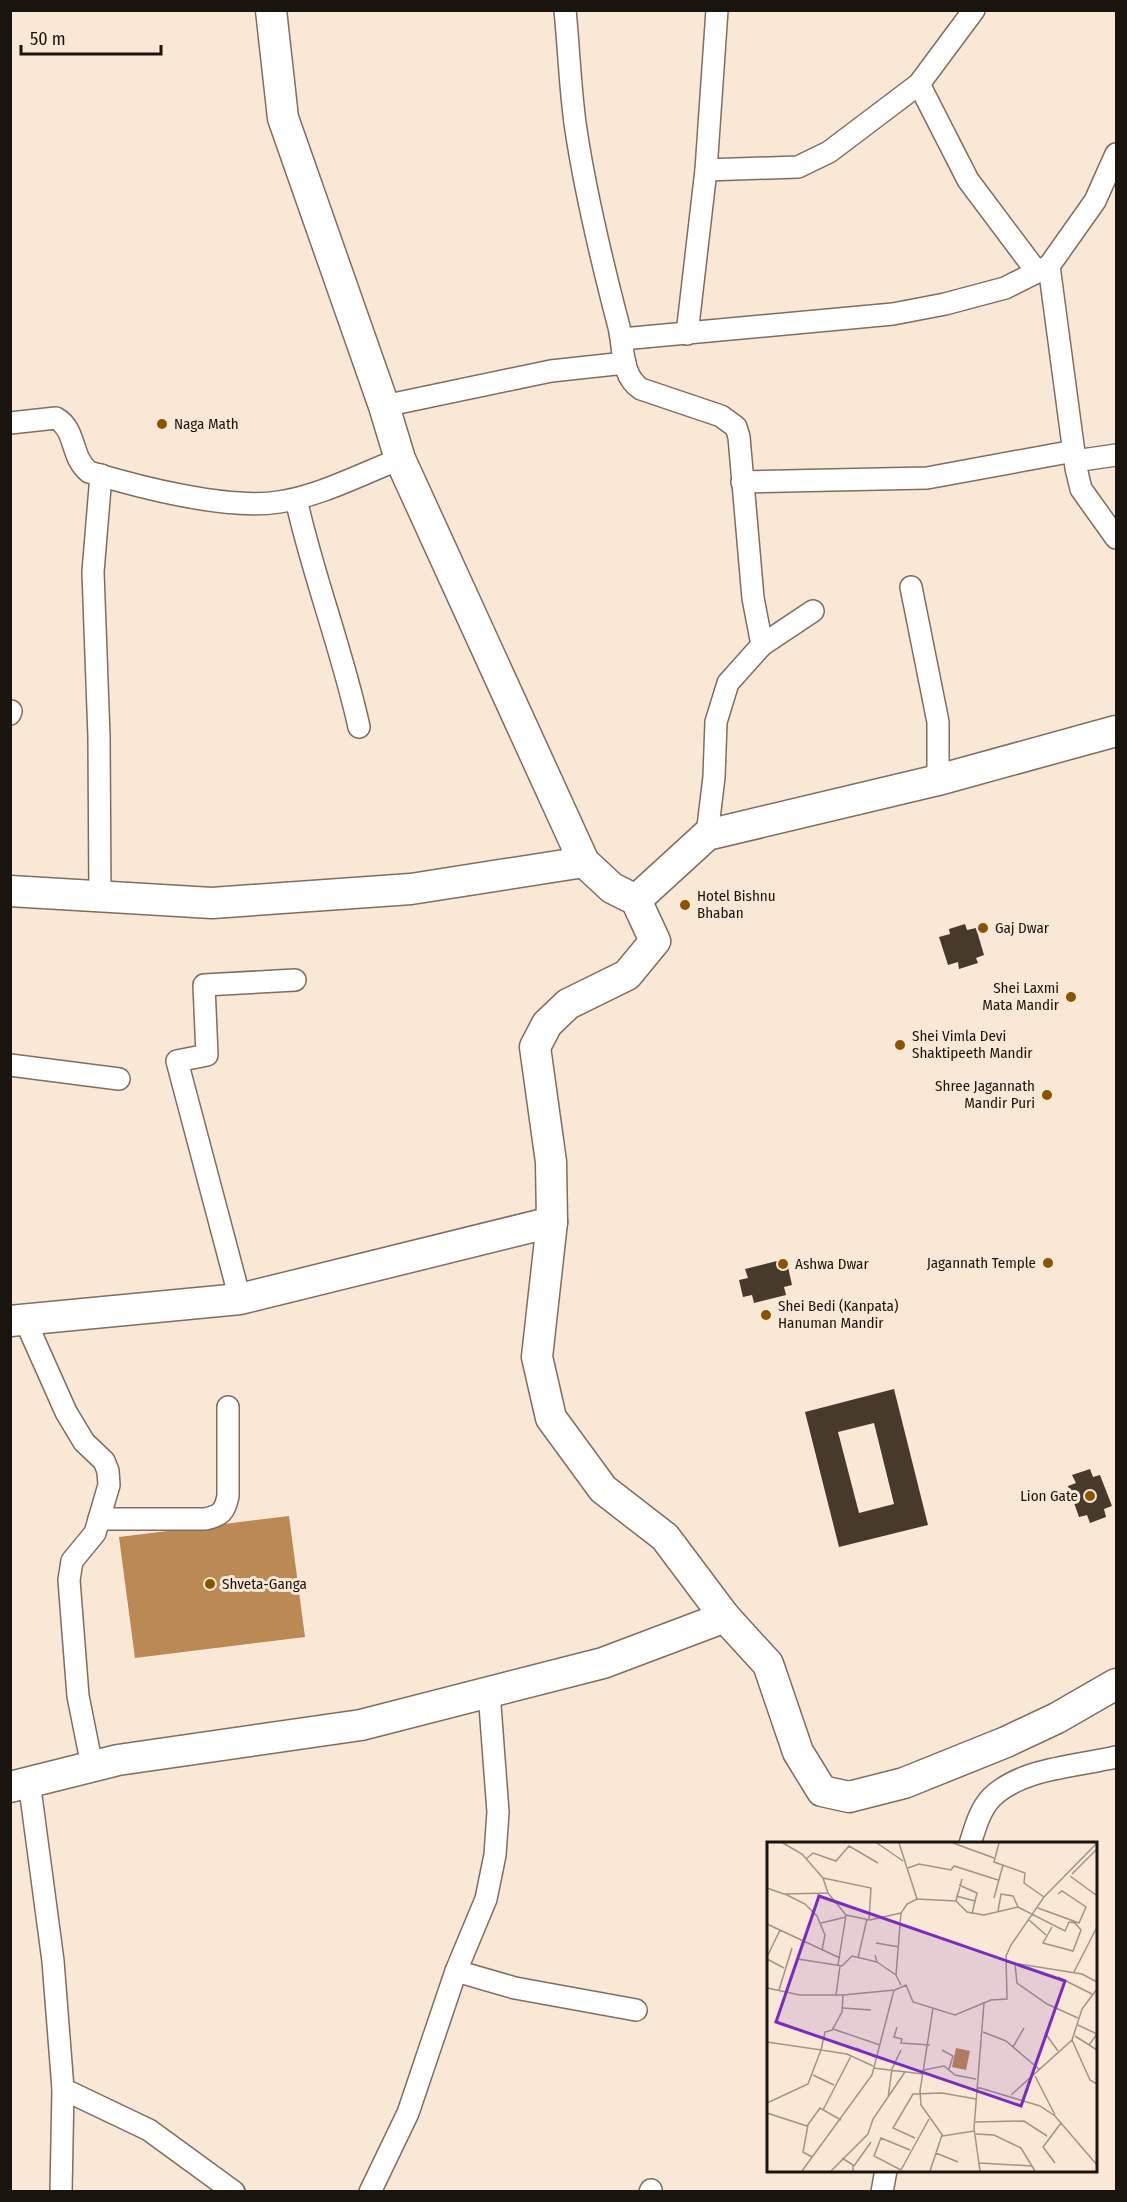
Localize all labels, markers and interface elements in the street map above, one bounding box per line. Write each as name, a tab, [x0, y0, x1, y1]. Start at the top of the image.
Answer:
scale bar	[21, 18, 160, 56]
text: 50 m	[30, 28, 66, 50]
place label: Naga Math	[174, 415, 239, 433]
marker: Naga Math	[155, 417, 169, 431]
place label: Hotel Bishnu Bhaban	[697, 887, 776, 922]
marker: Hotel Bishnu Bhaban	[678, 898, 692, 912]
place label: Gaj Dwar	[995, 919, 1050, 937]
marker: Gaj Dwar	[976, 921, 990, 935]
place label: Shei Laxmi Mata Mandir	[982, 979, 1060, 1014]
marker: Shei Laxmi Mata Mandir	[1064, 990, 1078, 1004]
place label: Shei Vimla Devi Shaktipeeth Mandir	[912, 1027, 1033, 1062]
marker: Shei Vimla Devi Shaktipeeth Mandir	[893, 1038, 907, 1052]
place label: Shree Jagannath Mandir Puri	[935, 1077, 1035, 1112]
marker: Shree Jagannath Mandir Puri	[1040, 1088, 1054, 1102]
place label: Jagannath Temple	[927, 1254, 1036, 1272]
place label: Ashwa Dwar	[795, 1255, 869, 1273]
marker: Jagannath Temple	[1041, 1256, 1055, 1270]
marker: Ashwa Dwar	[776, 1257, 790, 1271]
place label: Shei Bedi (Kanpata) Hanuman Mandir	[778, 1297, 898, 1332]
marker: Shei Bedi (Kanpata) Hanuman Mandir	[759, 1308, 773, 1322]
place label: Lion Gate	[1020, 1487, 1078, 1505]
marker: Lion Gate	[1083, 1489, 1097, 1503]
place label: Shveta-Ganga	[222, 1575, 307, 1593]
marker: Shveta-Ganga	[203, 1577, 217, 1591]
inset map	[767, 1842, 1097, 2172]

